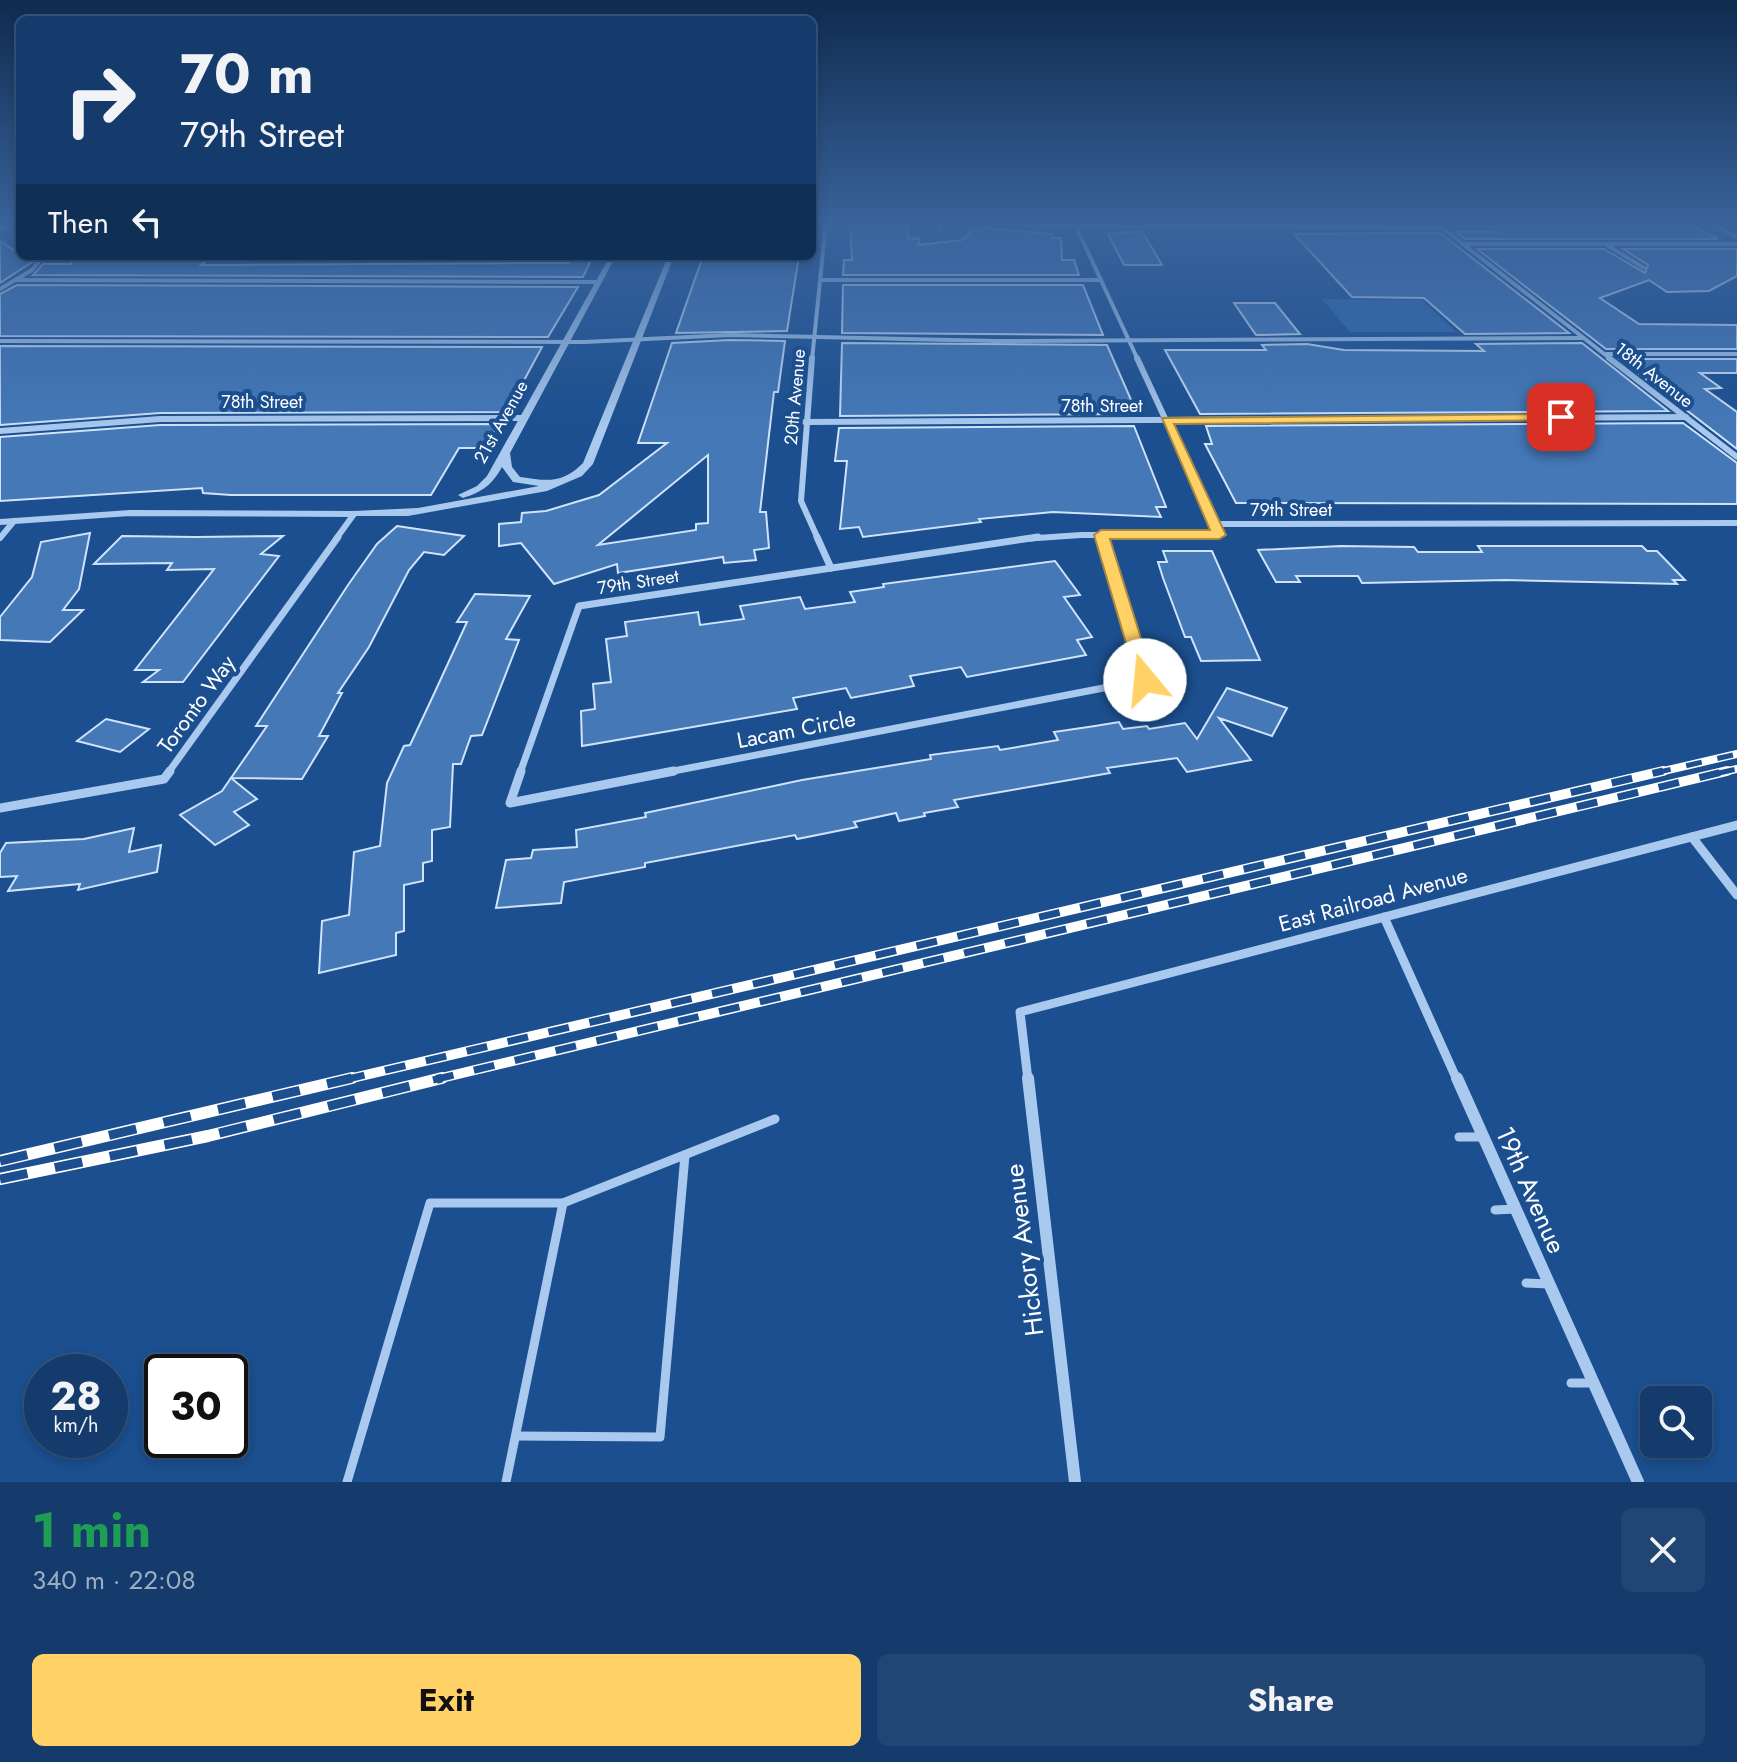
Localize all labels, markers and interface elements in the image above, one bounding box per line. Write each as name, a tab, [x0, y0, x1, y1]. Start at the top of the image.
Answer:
text: 70 m	[180, 33, 314, 114]
icon: right	[48, 48, 152, 152]
text: 79th Street	[180, 108, 344, 160]
icon: left	[125, 200, 169, 244]
text: Then	[48, 201, 109, 244]
street label: 18th Avenue	[1609, 336, 1699, 414]
street label: 20th Avenue	[778, 348, 812, 446]
street label: 21st Avenue	[467, 376, 535, 468]
pin	[1527, 383, 1595, 451]
street label: 78th Street	[221, 389, 303, 415]
street label: 78th Street	[1061, 393, 1143, 419]
icon: arrive	[1539, 395, 1583, 439]
street label: 79th Street	[1250, 497, 1333, 523]
street label: 79th Street	[596, 563, 681, 601]
position arrow	[1103, 638, 1187, 722]
street label: Toronto Way	[149, 648, 243, 760]
street label: Lacam Circle	[734, 702, 858, 756]
street label: East Railroad Avenue	[1275, 858, 1471, 940]
street label: 19th Avenue	[1486, 1120, 1576, 1260]
street label: Hickory Avenue	[995, 1162, 1053, 1338]
speed limit sign: 30	[144, 1354, 248, 1458]
text: 28	[50, 1367, 102, 1425]
map controls	[1640, 1386, 1712, 1458]
button: search	[1640, 1386, 1712, 1458]
text: km/h	[53, 1411, 99, 1440]
text: 1 min	[32, 1496, 151, 1565]
button: close	[1621, 1508, 1705, 1592]
text: 340 m · 22:08	[32, 1561, 196, 1599]
button: Exit	[32, 1654, 861, 1746]
button: Share	[877, 1654, 1705, 1746]

